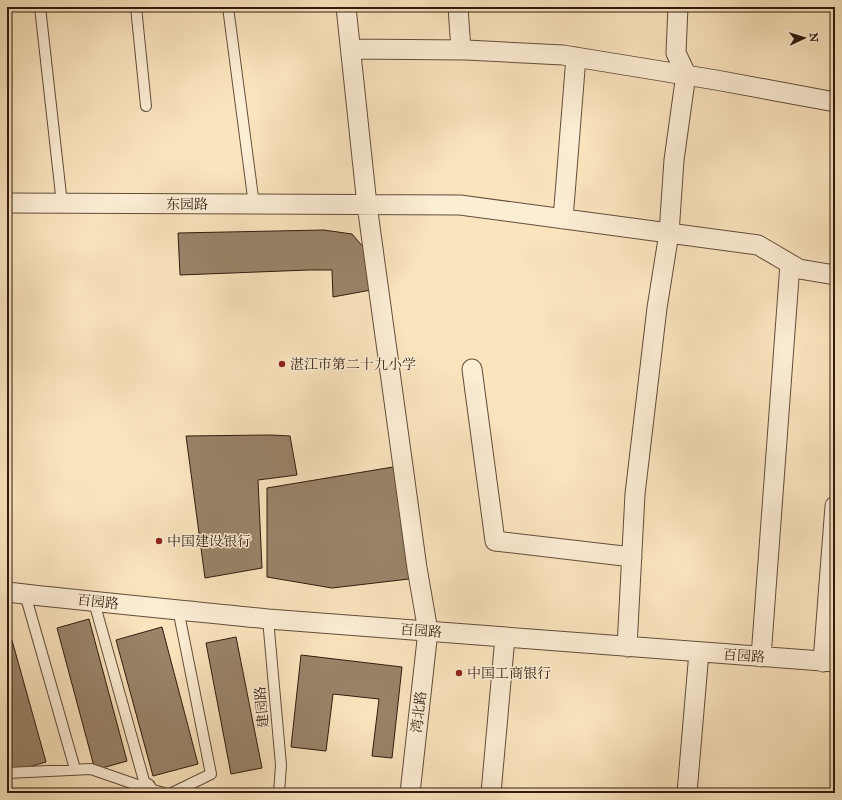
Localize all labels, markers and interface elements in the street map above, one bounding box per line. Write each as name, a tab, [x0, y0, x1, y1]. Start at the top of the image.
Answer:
north arrow	[784, 18, 824, 58]
text: N	[807, 32, 820, 43]
street label: 东园路	[166, 196, 208, 213]
place label: 湛江市第二十九小学	[290, 356, 416, 373]
marker: 湛江市第二十九小学	[277, 359, 287, 369]
place label: 中国建设银行	[167, 533, 251, 550]
marker: 中国建设银行	[154, 536, 164, 546]
street label: 百园路	[76, 591, 120, 613]
street label: 百园路	[399, 621, 443, 641]
street label: 百园路	[722, 646, 766, 666]
place label: 中国工商银行	[467, 665, 551, 682]
marker: 中国工商银行	[454, 668, 464, 678]
street label: 建园路	[252, 685, 272, 729]
street label: 湾北路	[408, 690, 430, 734]

